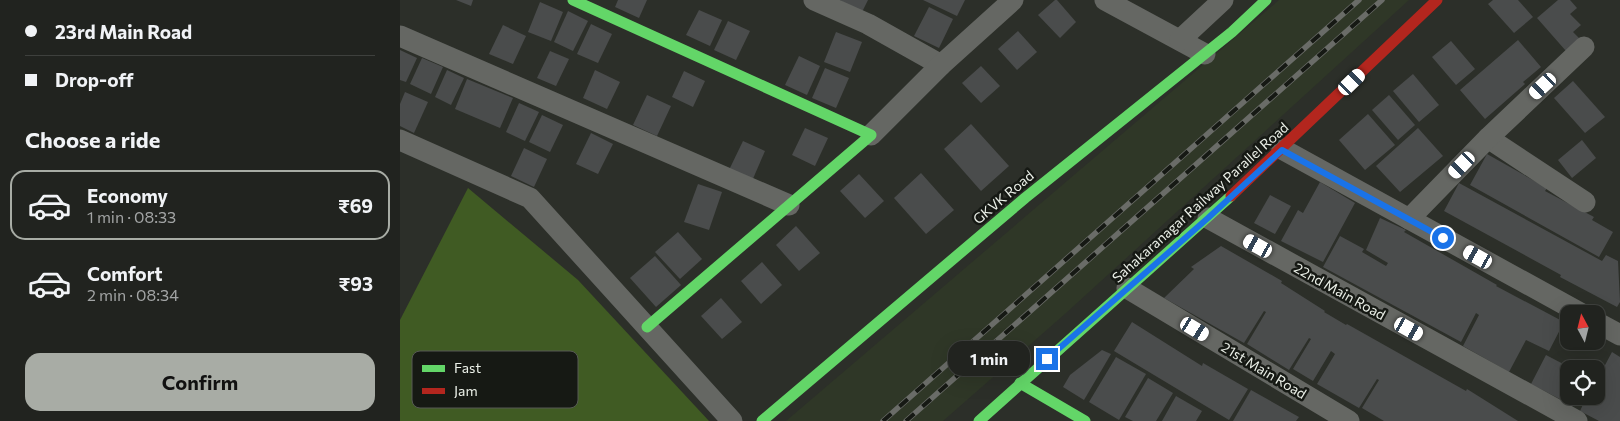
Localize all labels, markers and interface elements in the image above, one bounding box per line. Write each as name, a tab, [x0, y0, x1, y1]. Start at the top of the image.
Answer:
text: 23rd Main Road	[55, 20, 192, 43]
car	[1336, 66, 1368, 98]
text: Drop-off	[55, 68, 134, 91]
car	[1526, 70, 1559, 102]
street label: Sahakaranagar Railway Parallel Road	[1108, 118, 1292, 286]
text: Choose a ride	[25, 126, 160, 153]
car	[1446, 149, 1477, 181]
street label: GKVK Road	[969, 167, 1037, 227]
icon: car	[27, 183, 72, 228]
text: Economy	[87, 184, 168, 207]
text: ₹69	[338, 194, 373, 217]
text: 1 min · 08:33	[87, 207, 176, 226]
route start	[1432, 227, 1454, 249]
car	[1241, 232, 1274, 260]
car	[1461, 243, 1494, 271]
street label: 22nd Main Road	[1291, 259, 1389, 323]
icon: car	[27, 261, 72, 306]
text: Comfort	[87, 262, 163, 285]
text: ₹93	[339, 272, 373, 295]
text: 2 min · 08:34	[87, 285, 179, 304]
north arrow	[1560, 305, 1605, 350]
map controls	[1560, 305, 1605, 405]
car	[1178, 315, 1211, 343]
car	[1392, 315, 1425, 343]
street label: 21st Main Road	[1218, 338, 1310, 402]
callout: 1 min	[947, 342, 1030, 376]
route end	[1036, 348, 1058, 370]
text: 1 min	[970, 349, 1008, 368]
legend	[412, 351, 578, 408]
button: Confirm	[25, 353, 375, 411]
text: Fast	[454, 359, 481, 376]
button: locate	[1560, 360, 1605, 405]
text: Jam	[454, 382, 478, 399]

